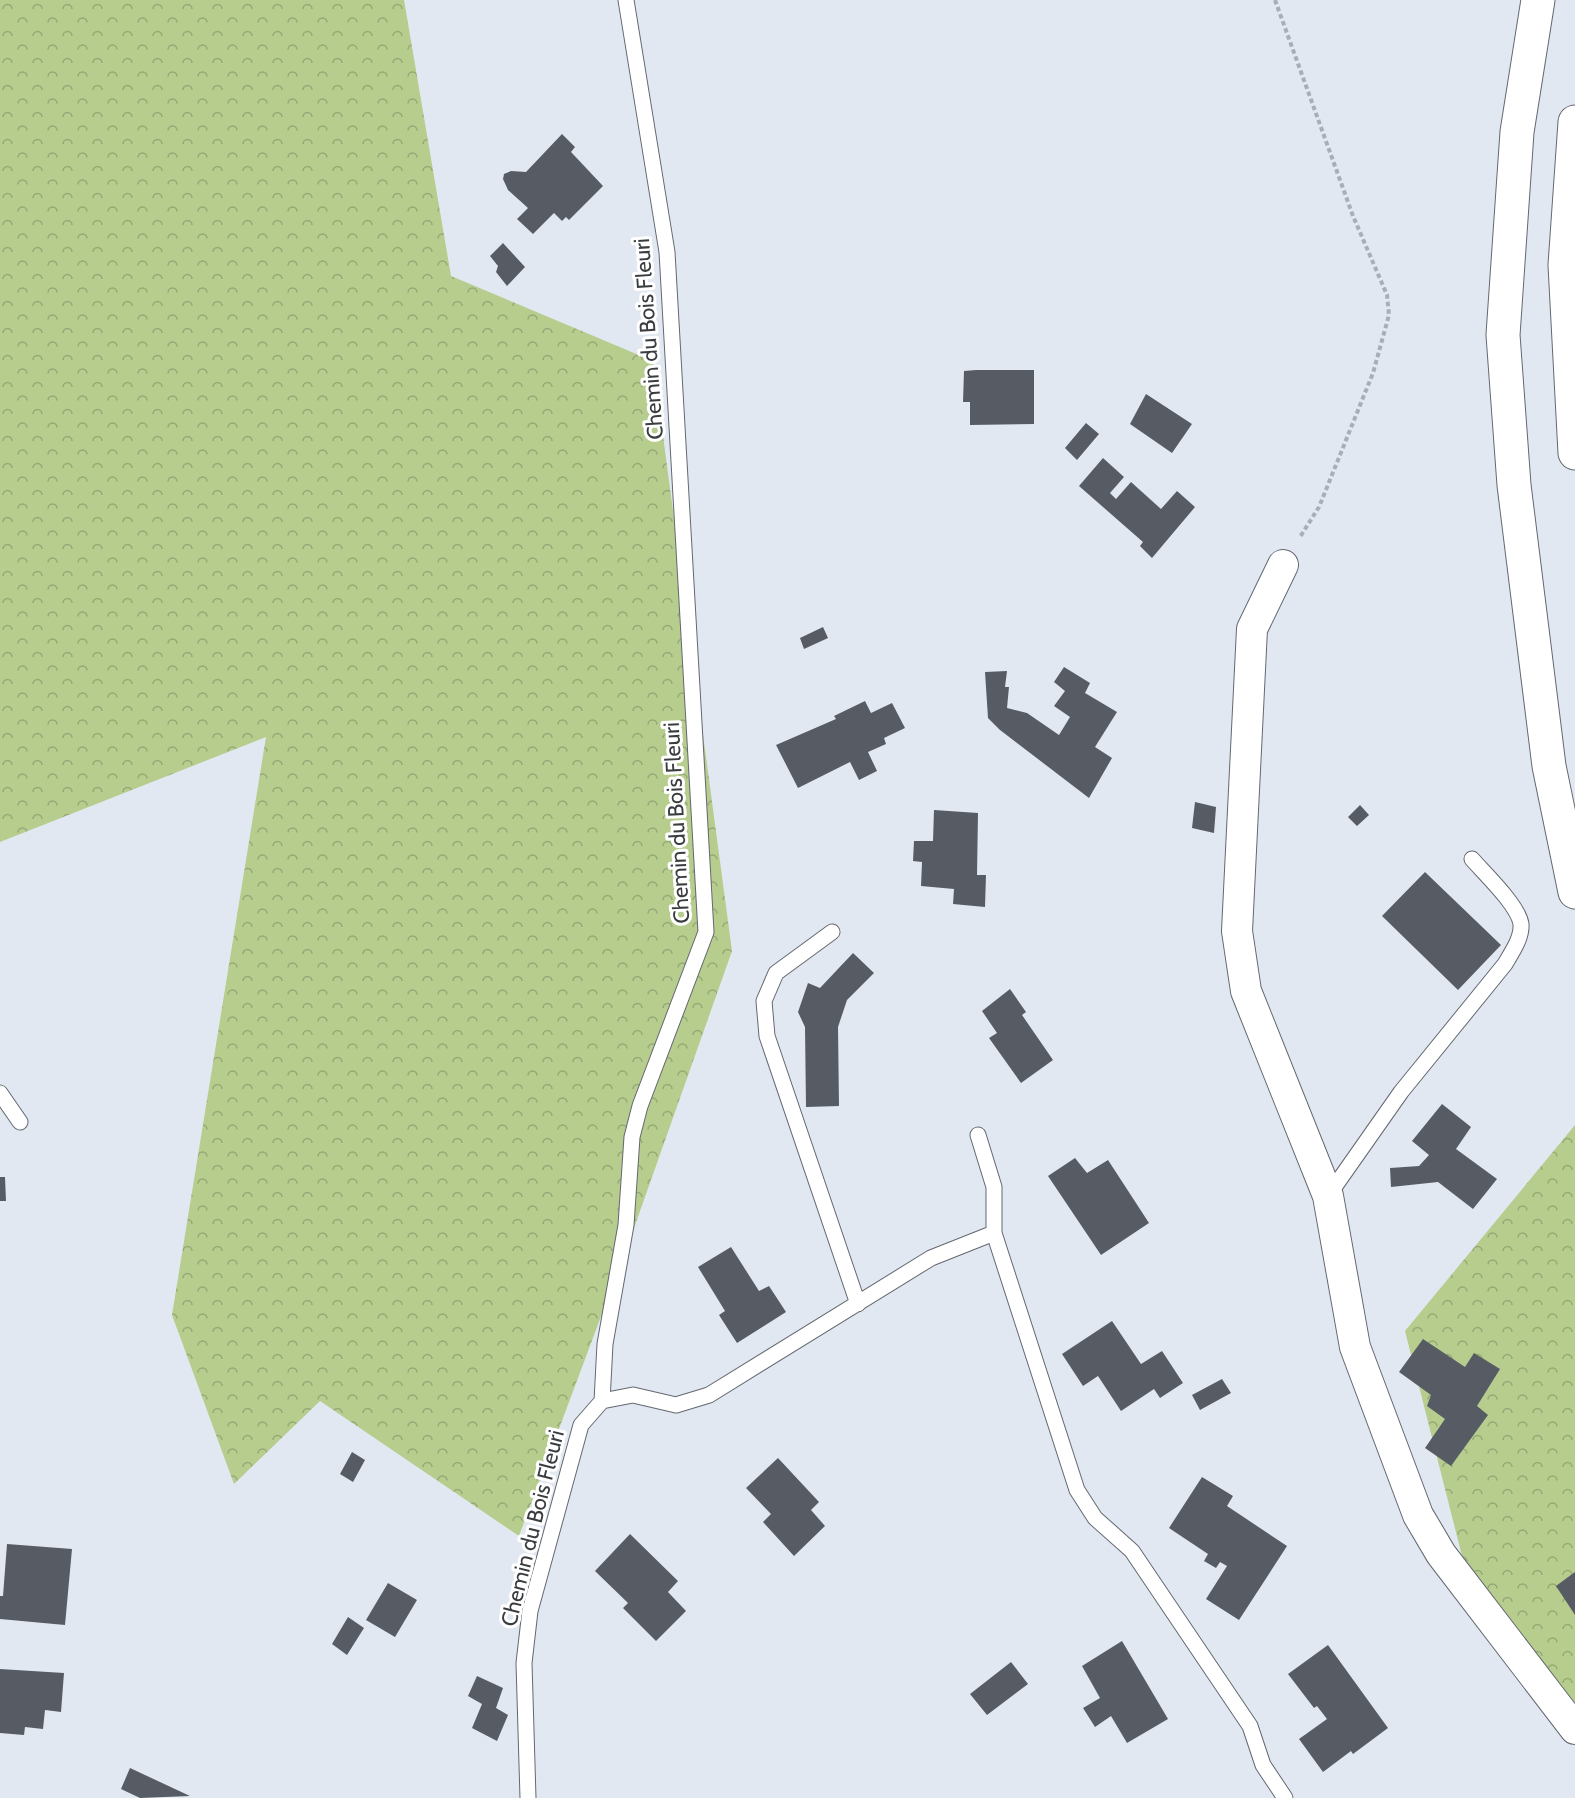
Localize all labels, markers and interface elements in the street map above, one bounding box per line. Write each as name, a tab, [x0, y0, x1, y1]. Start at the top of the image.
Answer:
street label: Chemin du Bois Fleuri	[628, 237, 669, 440]
street label: Chemin du Bois Fleuri	[658, 722, 695, 924]
street label: Chemin du Bois Fleuri	[495, 1427, 570, 1629]

